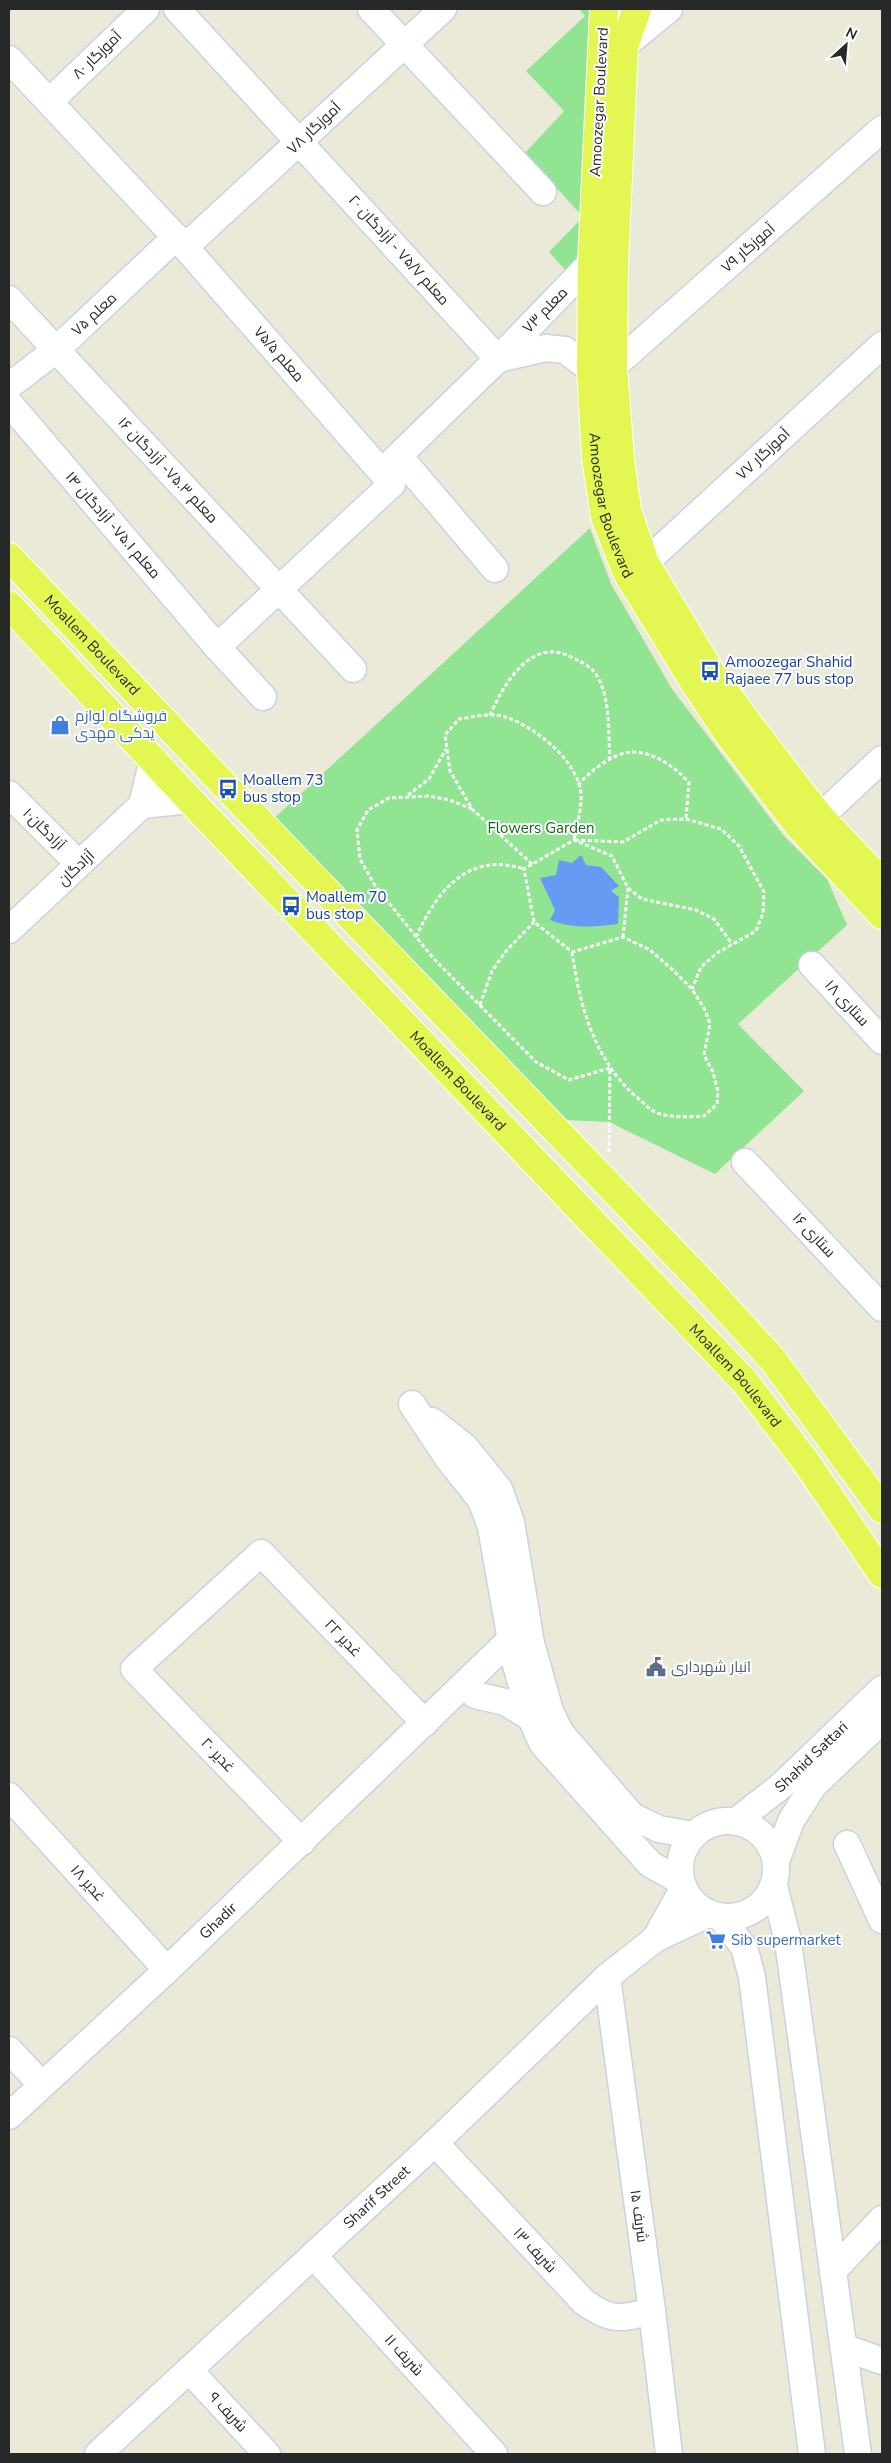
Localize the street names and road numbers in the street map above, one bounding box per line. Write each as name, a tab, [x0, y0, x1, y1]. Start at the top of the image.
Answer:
street label: آموزگار ۸۰	[68, 26, 126, 84]
street label: Amoozegar Boulevard	[585, 27, 613, 177]
street label: آموزگار ۷۸	[283, 98, 345, 158]
street label: معلم ۷۵/۷ - آزادگان ۲۰	[344, 191, 454, 309]
street label: ۷۹ آموزگار	[717, 219, 779, 277]
street label: معلم ۷۳	[518, 283, 572, 337]
street label: معلم ۷۵	[67, 288, 121, 340]
street label: معلم ۷۵/۵	[249, 322, 309, 386]
street label: معلم ۷۵.۳- آزادگان ۱۶	[114, 413, 222, 527]
street label: ۷۷ آموزگار	[732, 424, 794, 484]
street label: Amoozegar Boulevard	[585, 432, 638, 582]
street label: معلم ۷۵.۱- آزادگان ۱۴	[61, 467, 165, 583]
street label: Moallem Boulevard	[40, 590, 144, 700]
street label: آزادگان۱۰	[18, 803, 70, 855]
street label: آزادگان	[53, 846, 99, 890]
street label: ستاری ۱۸	[820, 976, 874, 1030]
street label: Moallem Boulevard	[405, 1026, 510, 1135]
street label: ستاری ۱۶	[788, 1208, 840, 1262]
street label: Moallem Boulevard	[685, 1319, 786, 1431]
street label: غدیر ۲۲	[320, 1615, 366, 1661]
street label: Shahid Sattari	[771, 1717, 852, 1797]
street label: غدیر ۲۰	[197, 1733, 239, 1777]
street label: غدیر ۱۸	[66, 1860, 110, 1906]
street label: Ghadir	[195, 1898, 242, 1944]
street label: Sharif Street	[339, 2160, 415, 2233]
street label: شریف ۱۵	[625, 2188, 653, 2244]
street label: شریف ۱۳	[509, 2223, 561, 2277]
street label: شریف ۱۱	[380, 2330, 428, 2380]
street label: شریف ۹	[204, 2388, 252, 2436]

